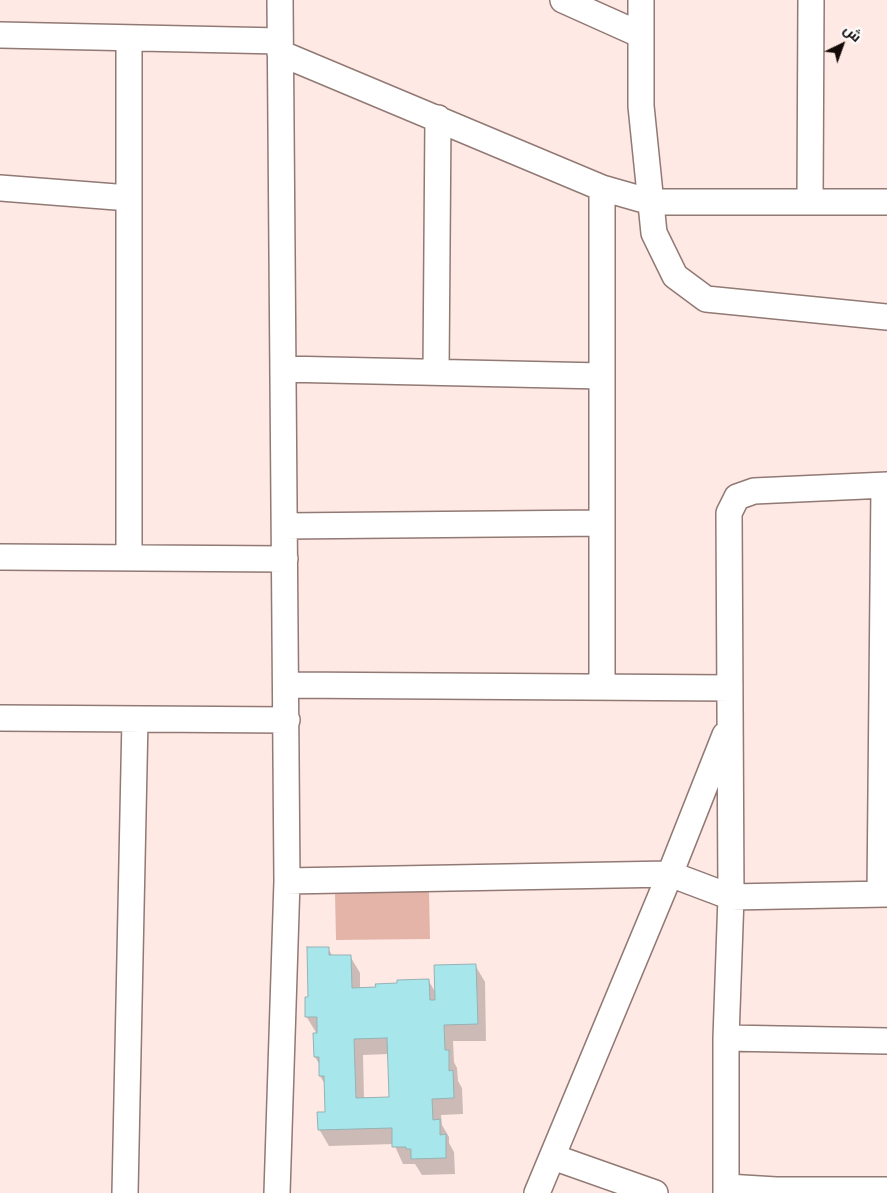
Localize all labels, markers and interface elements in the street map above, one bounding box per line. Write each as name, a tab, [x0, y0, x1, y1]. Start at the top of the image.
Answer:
north arrow	[817, 20, 867, 70]
text: ش	[841, 23, 863, 45]

